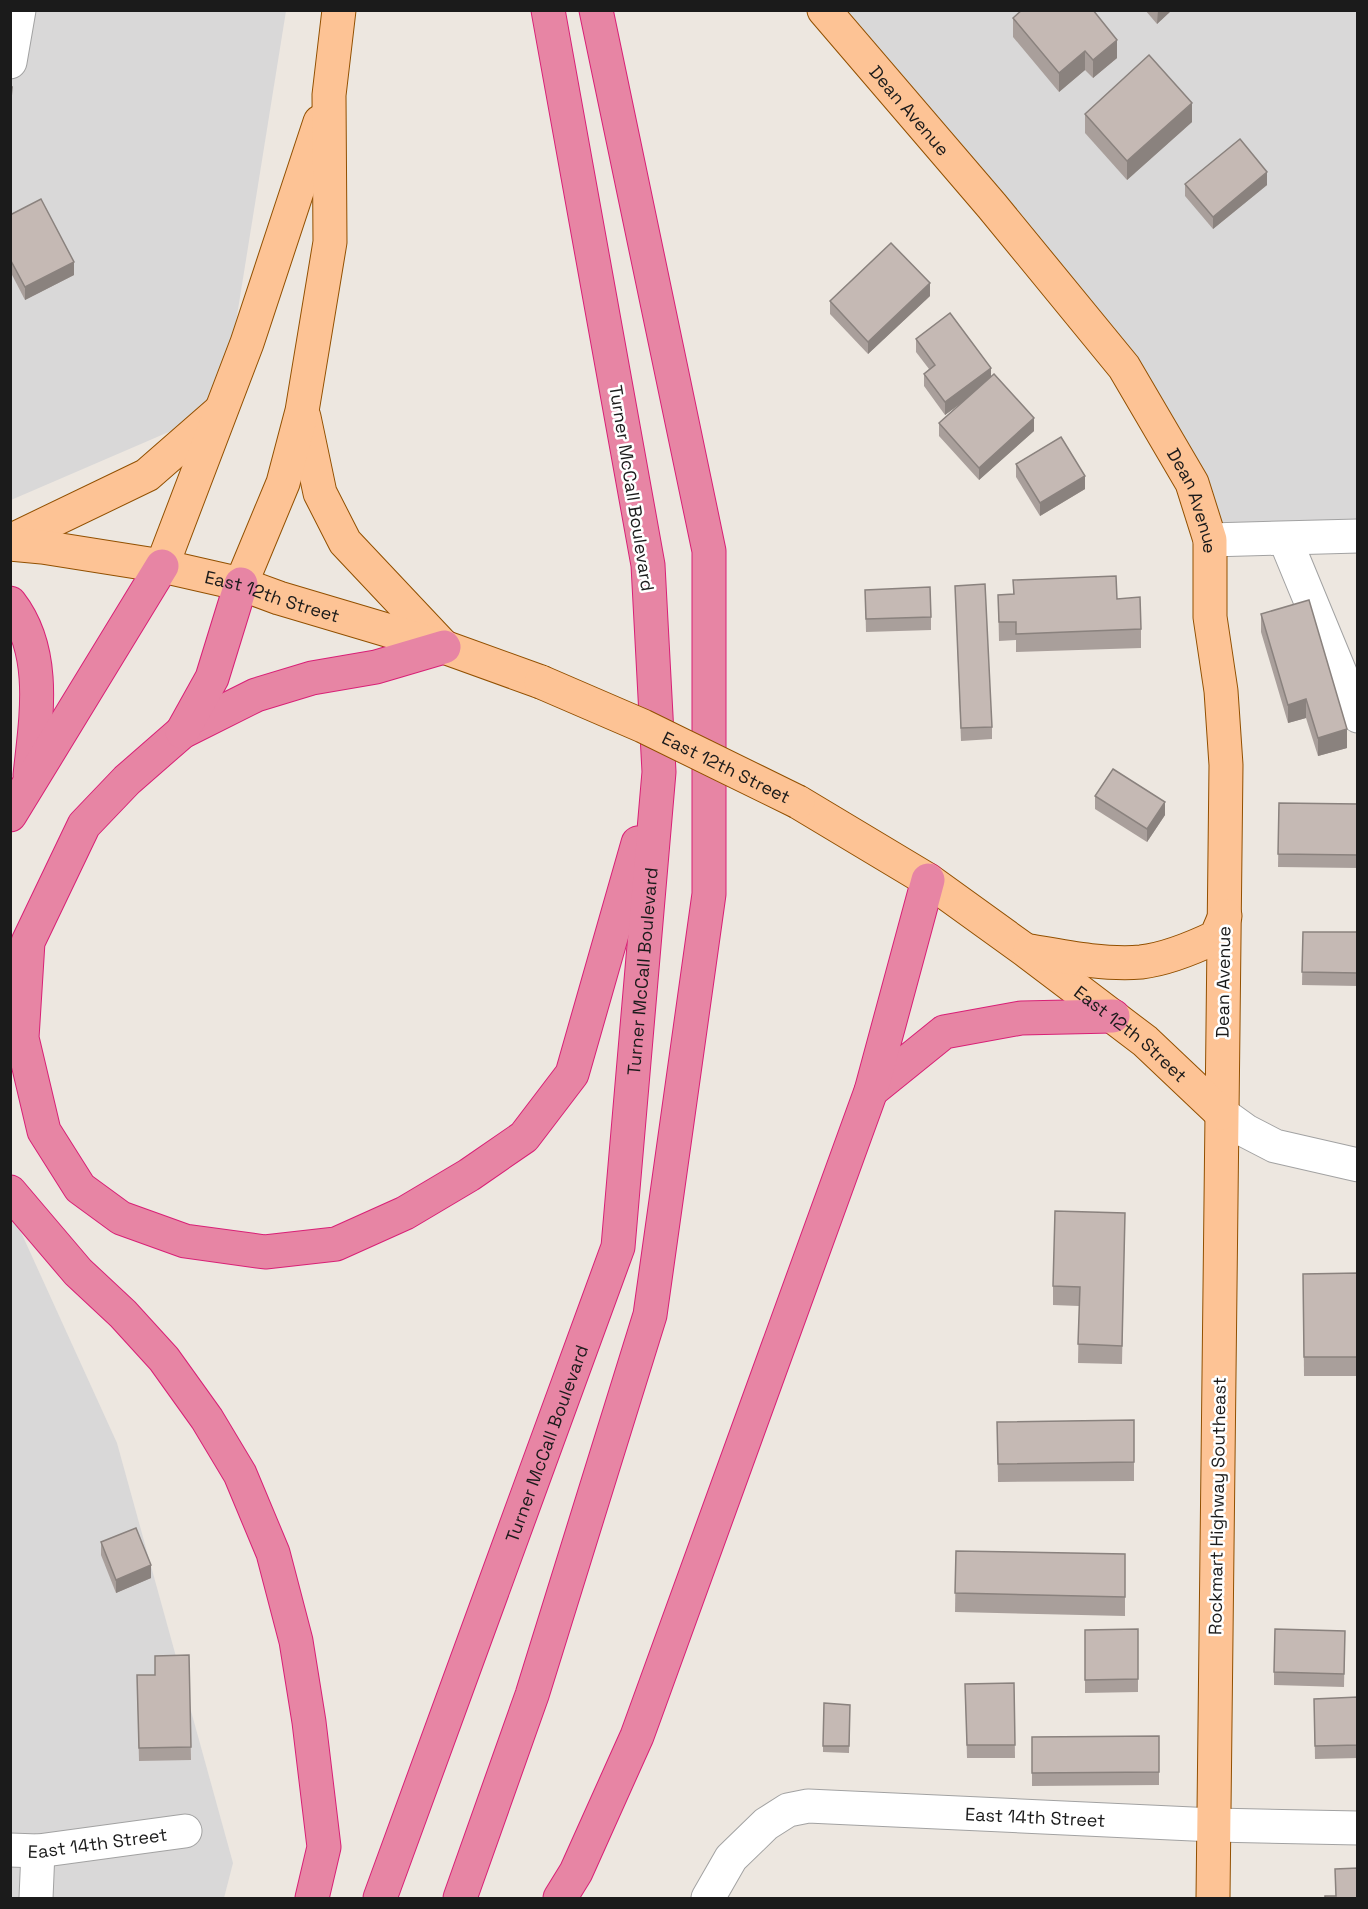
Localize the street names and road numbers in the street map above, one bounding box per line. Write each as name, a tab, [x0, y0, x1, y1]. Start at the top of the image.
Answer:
street label: Dean Avenue	[865, 60, 955, 160]
street label: Turner McCall Boulevard	[604, 383, 660, 593]
street label: Dean Avenue	[1162, 444, 1222, 553]
street label: East 12th Street	[203, 565, 343, 627]
street label: East 12th Street	[659, 726, 794, 808]
street label: Turner McCall Boulevard	[621, 866, 662, 1076]
street label: Dean Avenue	[1211, 926, 1235, 1038]
street label: East 12th Street	[1070, 980, 1192, 1087]
street label: Turner McCall Boulevard	[500, 1342, 593, 1545]
street label: Rockmart Highway Southeast	[1203, 1377, 1231, 1635]
street label: East 14th Street	[965, 1802, 1106, 1831]
street label: East 14th Street	[27, 1822, 169, 1862]

